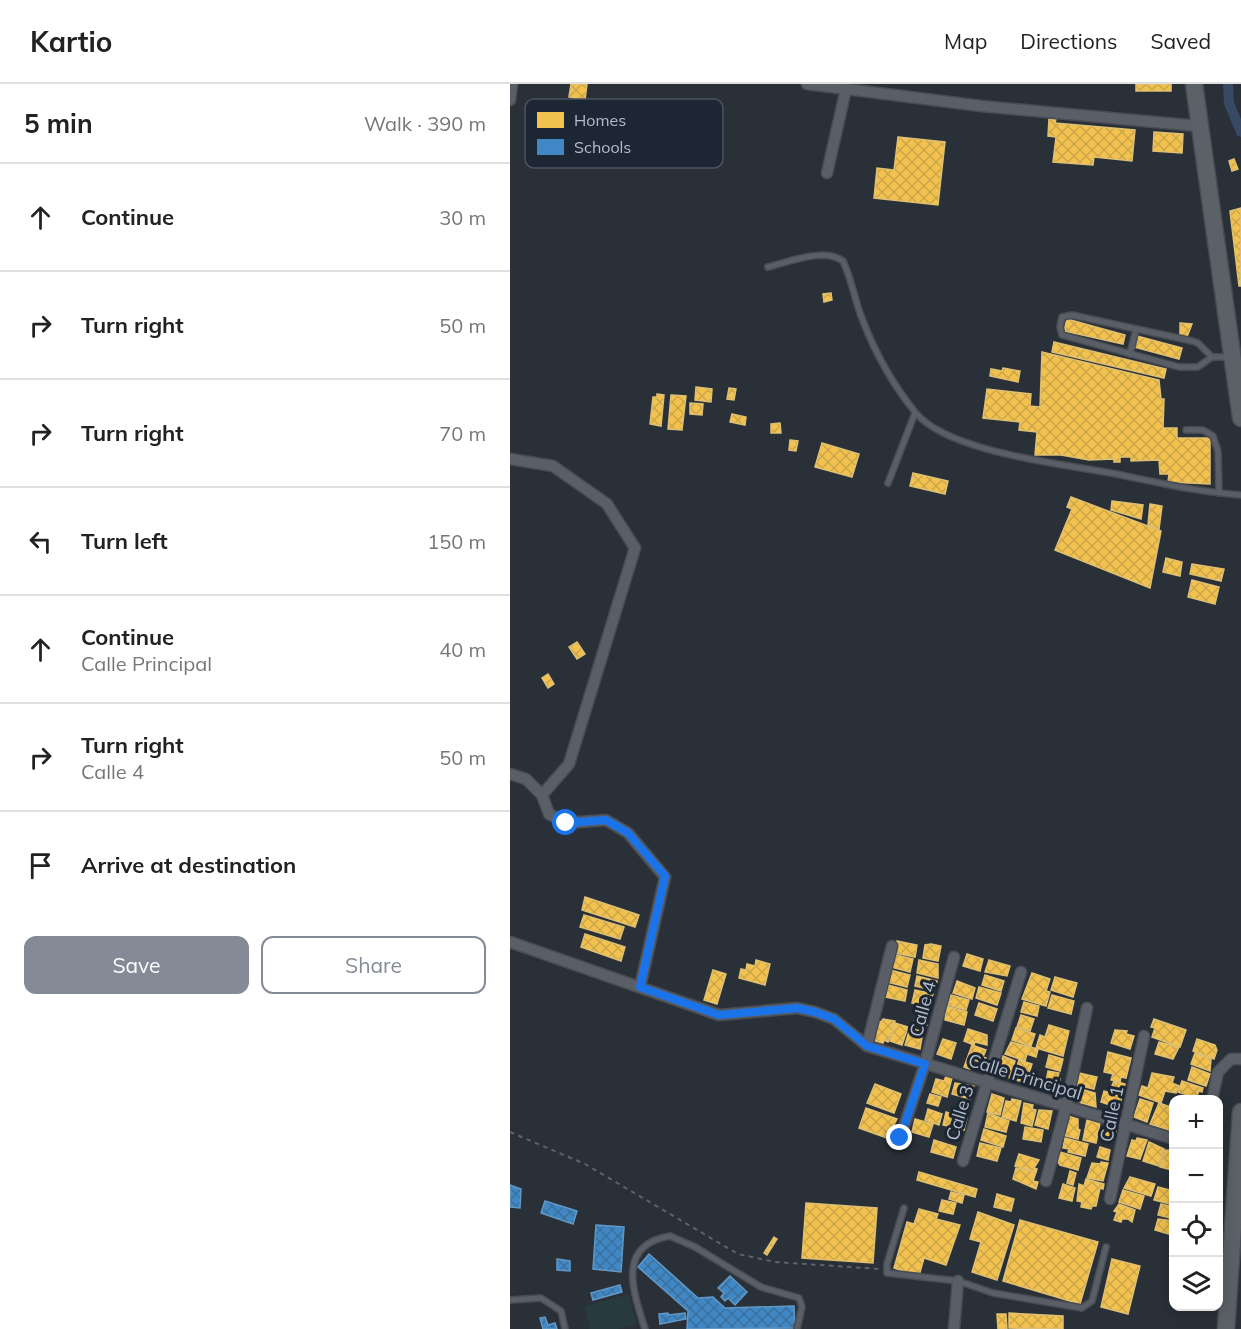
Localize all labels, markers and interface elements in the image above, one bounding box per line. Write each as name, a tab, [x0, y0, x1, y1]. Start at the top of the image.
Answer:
text: Kartio	[30, 24, 112, 59]
text: Map	[944, 28, 987, 54]
text: Directions	[1020, 28, 1117, 54]
text: Saved	[1150, 28, 1211, 54]
legend	[525, 99, 723, 168]
text: 5 min	[24, 107, 93, 140]
text: Homes	[574, 110, 626, 130]
text: Walk · 390 m	[364, 111, 486, 136]
text: Schools	[574, 137, 631, 157]
icon: ahead	[24, 201, 57, 234]
text: Continue	[81, 203, 174, 231]
text: 30 m	[439, 205, 486, 230]
icon: right	[24, 309, 57, 342]
text: Turn right	[81, 311, 184, 339]
text: 50 m	[439, 313, 486, 338]
icon: right	[24, 417, 57, 450]
text: Turn right	[81, 419, 184, 447]
text: 70 m	[439, 421, 486, 446]
icon: left	[24, 525, 57, 558]
text: Turn left	[81, 527, 168, 555]
text: 150 m	[427, 529, 486, 554]
text: Continue	[81, 623, 174, 651]
icon: ahead	[24, 633, 57, 666]
text: 40 m	[439, 637, 486, 662]
text: Calle Principal	[81, 651, 212, 676]
text: Turn right	[81, 731, 184, 759]
icon: right	[24, 741, 57, 774]
text: 50 m	[439, 745, 486, 770]
text: Calle 4	[81, 759, 144, 784]
route start	[552, 809, 578, 835]
icon: arrive	[24, 849, 57, 882]
text: Arrive at destination	[81, 851, 296, 879]
button: Save	[24, 936, 249, 994]
button: Share	[261, 936, 486, 994]
street label: Calle 4	[904, 978, 941, 1039]
street label: Calle Principal	[965, 1048, 1085, 1105]
street label: Calle 3	[940, 1082, 979, 1143]
street label: Calle 1	[1094, 1084, 1129, 1144]
map controls	[1169, 1095, 1223, 1311]
button: +	[1169, 1095, 1223, 1149]
route end	[886, 1124, 912, 1150]
button: −	[1169, 1149, 1223, 1203]
button: locate	[1169, 1203, 1223, 1257]
button: layers	[1169, 1257, 1223, 1311]

